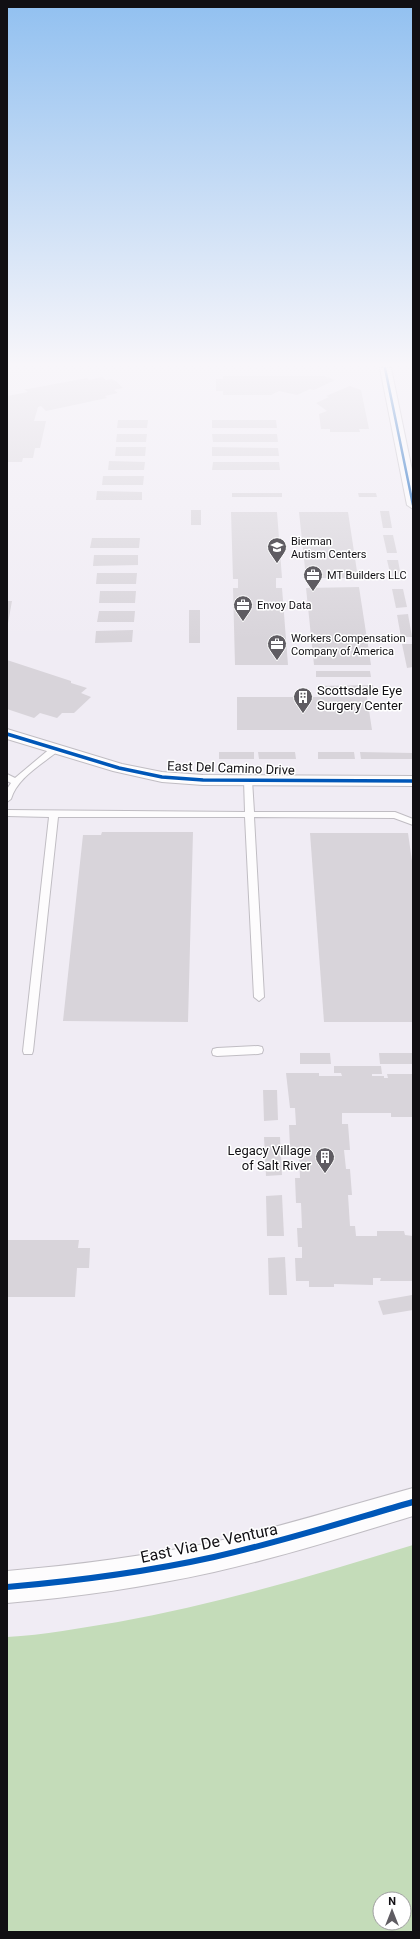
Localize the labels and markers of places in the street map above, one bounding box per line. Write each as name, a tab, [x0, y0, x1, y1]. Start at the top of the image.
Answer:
place label: Bierman Autism Centers	[291, 535, 367, 561]
school or university icon: Bierman Autism Centers	[266, 536, 288, 564]
office icon: MT Builders LLC	[302, 564, 324, 592]
place label: MT Builders LLC	[327, 569, 407, 582]
office icon: Envoy Data	[232, 594, 254, 622]
place label: Envoy Data	[257, 599, 312, 612]
place label: Workers Compensation Company of America	[291, 632, 405, 658]
office icon: Workers Compensation Company of America	[266, 633, 288, 661]
place label: Scottsdale Eye Surgery Center	[317, 683, 403, 713]
building icon: Scottsdale Eye Surgery Center	[292, 686, 314, 714]
place label: Legacy Village of Salt River	[228, 1143, 312, 1173]
building icon: Legacy Village of Salt River	[314, 1146, 336, 1174]

